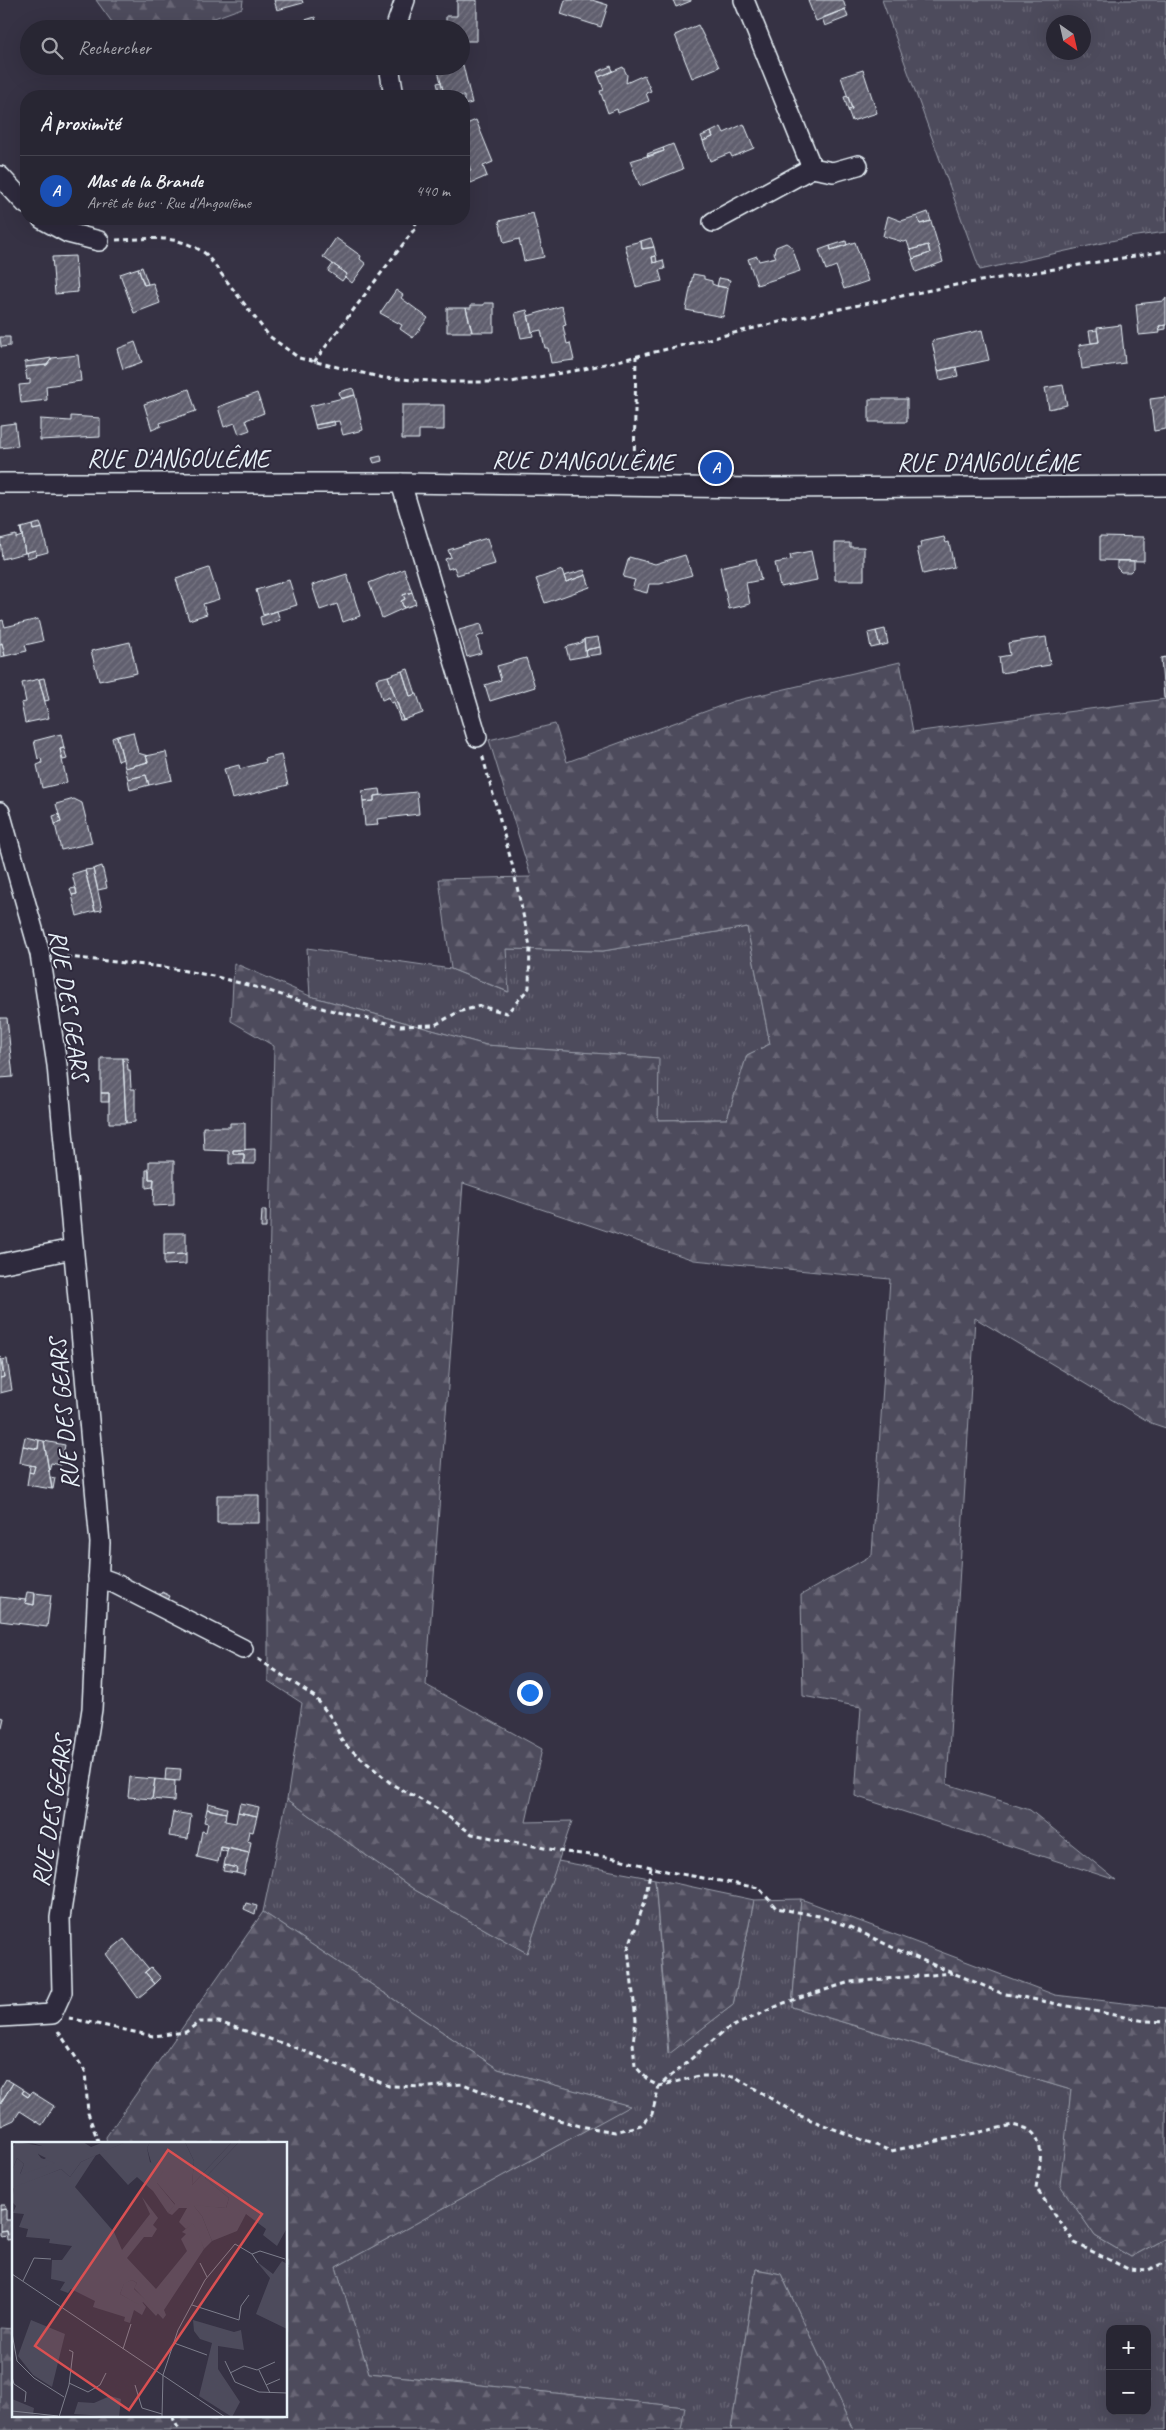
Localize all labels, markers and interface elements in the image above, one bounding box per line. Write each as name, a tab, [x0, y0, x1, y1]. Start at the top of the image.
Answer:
north arrow	[1046, 15, 1091, 60]
search box	[20, 20, 470, 75]
icon: search	[38, 34, 66, 62]
text: Rechercher	[78, 36, 151, 60]
text: À proximité	[40, 110, 120, 136]
text: Mas de la Brande	[87, 169, 203, 193]
text: A	[52, 181, 60, 201]
text: 440 m	[416, 181, 450, 201]
text: Arrêt de bus · Rue d'Angoulême	[87, 193, 251, 213]
street label: RUE D'ANGOULÊME	[87, 443, 272, 475]
street label: RUE D'ANGOULÊME	[492, 443, 677, 479]
street label: RUE D'ANGOULÊME	[897, 447, 1082, 479]
pin: A	[700, 449, 732, 487]
street label: RUE DES GEARS	[41, 928, 97, 1086]
street label: RUE DES GEARS	[41, 1333, 87, 1491]
your location	[517, 1680, 543, 1706]
street label: RUE DES GEARS	[24, 1730, 80, 1889]
inset map	[12, 2142, 288, 2418]
map controls	[1106, 2325, 1151, 2415]
button: +	[1106, 2325, 1151, 2370]
button: −	[1106, 2370, 1151, 2415]

